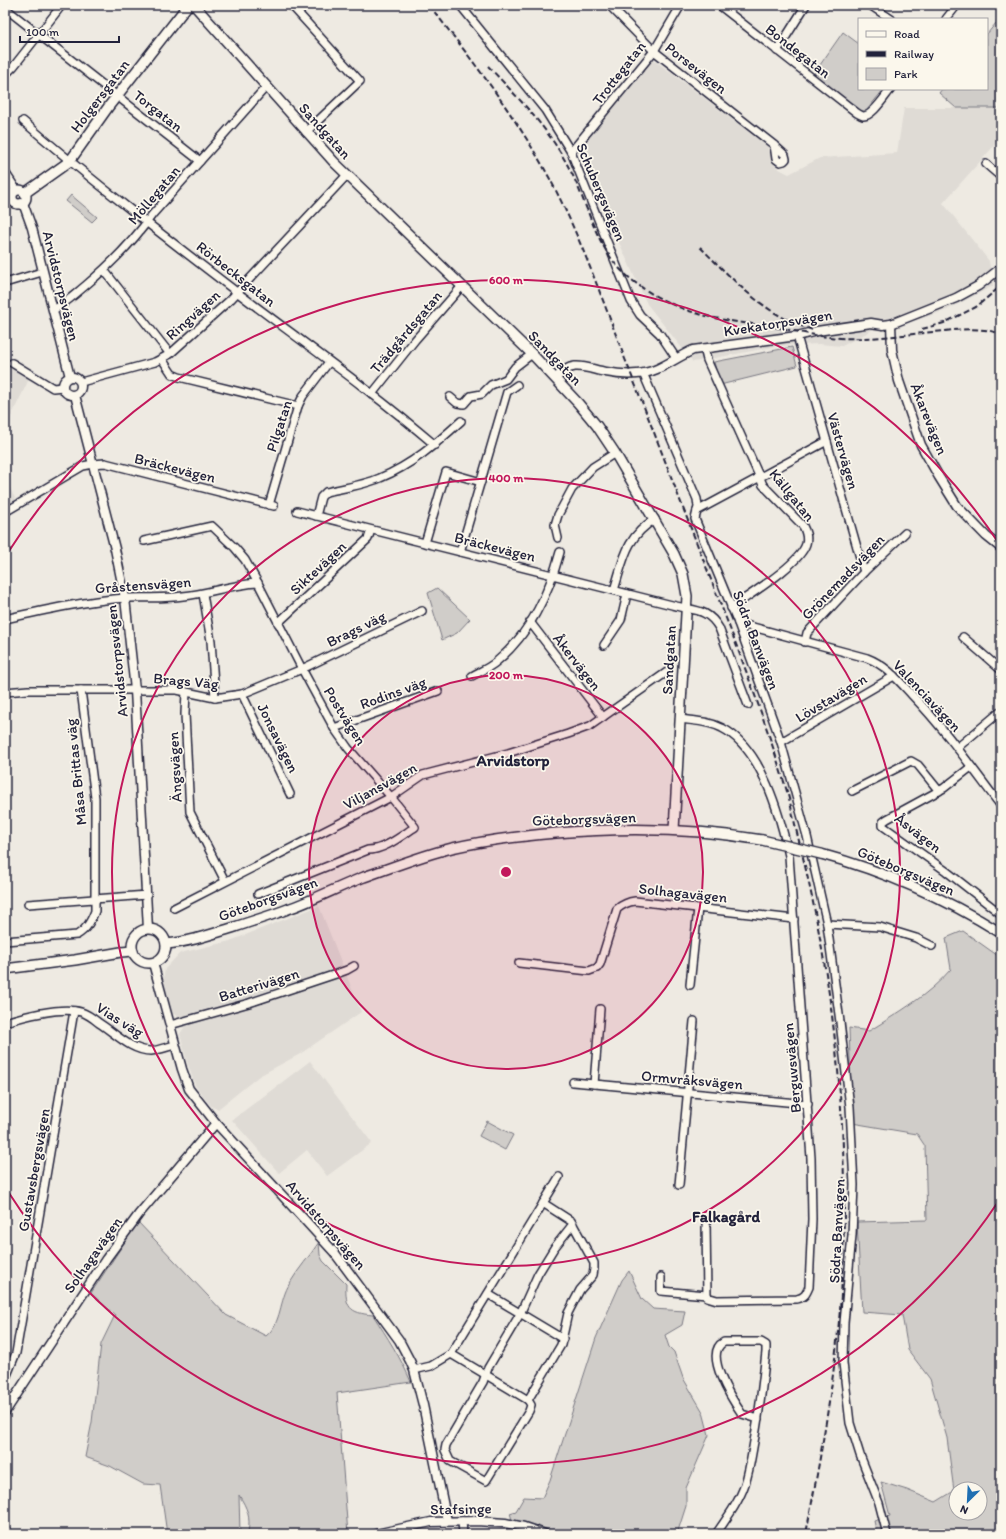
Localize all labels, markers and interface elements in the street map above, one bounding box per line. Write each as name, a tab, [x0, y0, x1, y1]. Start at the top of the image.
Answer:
scale bar	[20, 18, 119, 44]
legend	[858, 18, 988, 90]
street label: Bondegatan	[762, 20, 834, 82]
text: 100 m	[26, 25, 59, 39]
text: Road	[894, 27, 920, 41]
street label: Trottegatan	[588, 37, 650, 109]
street label: Porsevägen	[662, 38, 730, 98]
text: Railway	[894, 47, 934, 61]
street label: Holgersgatan	[67, 55, 134, 136]
text: Park	[894, 67, 918, 81]
street label: Torgatan	[130, 86, 187, 136]
street label: Sandgatan	[295, 99, 355, 163]
street label: Schubergsvägen	[572, 140, 630, 244]
street label: Möllegatan	[124, 162, 184, 228]
street label: Arvidstorpsvägen	[39, 229, 83, 343]
street label: Rörbecksgatan	[193, 237, 279, 311]
text: 600 m	[489, 273, 524, 287]
street label: Ringvägen	[162, 286, 224, 344]
street label: Trädgårdsgatan	[366, 287, 446, 377]
street label: Kvekatorpsvägen	[722, 305, 834, 340]
street label: Sandgatan	[524, 327, 586, 389]
street label: Åkarevägen	[906, 381, 952, 457]
street label: Pilgatan	[262, 397, 296, 454]
street label: Västervägen	[823, 410, 863, 492]
street label: Bräckevägen	[132, 449, 218, 487]
street label: Källgatan	[765, 465, 819, 525]
text: 400 m	[489, 471, 524, 485]
street label: Bräckevägen	[452, 528, 538, 566]
street label: Grönemadsvägen	[798, 531, 888, 623]
street label: Siktevägen	[286, 537, 350, 599]
street label: Gråstensvägen	[94, 573, 192, 597]
street label: Södra Banvägen	[729, 588, 783, 693]
street label: Arvidstorpsvägen	[102, 604, 132, 718]
street label: Brags väg	[324, 607, 389, 651]
street label: Sandgatan	[658, 625, 680, 695]
street label: Åkervägen	[549, 630, 605, 694]
street label: Valenciavägen	[889, 656, 965, 736]
text: 200 m	[489, 668, 524, 682]
street label: Brags Väg	[153, 669, 220, 693]
street label: Lövstavägen	[792, 669, 870, 726]
street label: Rodins väg	[357, 673, 429, 713]
street label: Postvägen	[320, 683, 370, 749]
street label: Jonsavägen	[253, 700, 303, 776]
street label: Måsa Brittas väg	[61, 717, 91, 826]
street label: Ängsvägen	[164, 731, 186, 803]
district label: Arvidstorp	[476, 751, 550, 771]
street label: Viljansvägen	[340, 758, 420, 814]
street label: Göteborgsvägen	[532, 808, 636, 830]
street label: Åsvägen	[891, 809, 945, 857]
street label: Göteborgsvägen	[855, 842, 957, 900]
centre of rings	[499, 865, 513, 879]
street label: Göteborgsvägen	[216, 873, 320, 925]
street label: Solhagavägen	[638, 879, 729, 907]
street label: Batterivägen	[217, 964, 302, 1006]
street label: Vias väg	[93, 998, 147, 1042]
street label: Berguvsvägen	[779, 1022, 805, 1114]
street label: Ormvråksvägen	[640, 1067, 744, 1093]
street label: Gustavsbergsvägen	[14, 1107, 54, 1233]
street label: Arvidstorpsvägen	[282, 1177, 370, 1273]
street label: Södra Banvägen	[825, 1178, 849, 1284]
district label: Falkagård	[692, 1207, 760, 1227]
street label: Solhagavägen	[60, 1213, 126, 1297]
north arrow	[948, 1481, 988, 1521]
street label: Stafsinge	[430, 1499, 492, 1519]
text: N	[958, 1502, 970, 1517]

